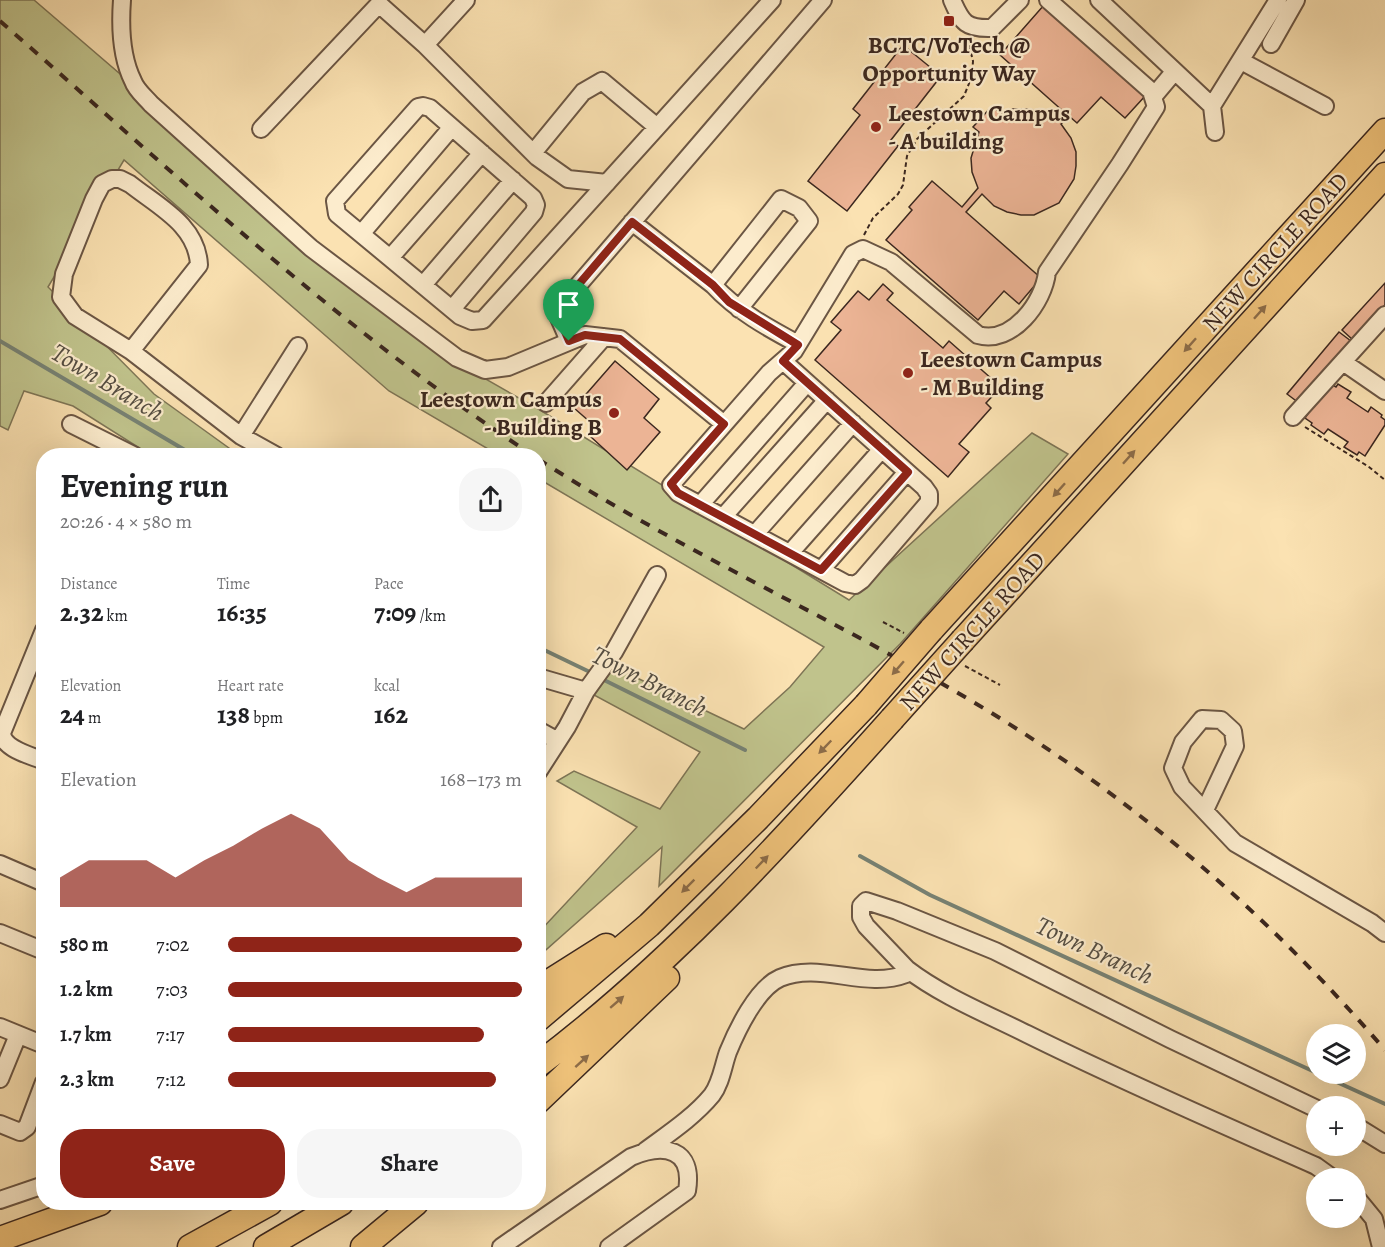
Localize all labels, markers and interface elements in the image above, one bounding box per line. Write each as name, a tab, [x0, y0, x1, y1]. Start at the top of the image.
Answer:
marker: BCTC/VoTech @ Opportunity Way	[942, 14, 956, 28]
place label: BCTC/VoTech @ Opportunity Way	[863, 29, 1036, 89]
place label: Leestown Campus - A building	[888, 97, 1070, 157]
marker: Leestown Campus - A building	[869, 120, 883, 134]
street label: NEW CIRCLE ROAD	[1195, 165, 1355, 339]
pin	[543, 279, 594, 341]
icon: arrive	[552, 288, 585, 321]
one-way arrow	[1253, 305, 1267, 320]
water label: Town Branch	[45, 335, 171, 430]
one-way arrow	[1183, 338, 1197, 353]
place label: Leestown Campus - M Building	[920, 343, 1102, 403]
marker: Leestown Campus - M Building	[901, 366, 915, 380]
place label: Leestown Campus - Building B	[420, 383, 602, 443]
marker: Leestown Campus - Building B	[607, 406, 621, 420]
one-way arrow	[1122, 449, 1136, 464]
text: Evening run	[60, 463, 229, 508]
button: share	[459, 468, 522, 531]
one-way arrow	[1052, 482, 1066, 497]
text: 20:26 · 4 × 580 m	[60, 508, 192, 535]
street label: NEW CIRCLE ROAD	[892, 544, 1052, 718]
text: Distance	[60, 573, 117, 595]
text: Time	[217, 573, 250, 595]
text: Pace	[374, 573, 404, 595]
text: 2.32	[60, 595, 103, 630]
text: 16:35	[217, 595, 267, 630]
text: 7:09	[374, 595, 416, 630]
text: km	[103, 605, 128, 627]
text: /km	[416, 605, 446, 627]
water label: Town Branch	[586, 637, 714, 726]
one-way arrow	[892, 660, 905, 675]
text: Elevation	[60, 675, 121, 697]
text: Heart rate	[217, 675, 284, 697]
text: kcal	[374, 675, 400, 697]
text: 24	[60, 697, 85, 732]
text: 138	[217, 697, 250, 732]
text: 162	[374, 697, 408, 732]
text: m	[85, 707, 101, 729]
text: bpm	[250, 707, 283, 729]
one-way arrow	[818, 740, 832, 754]
text: Elevation	[60, 766, 137, 793]
text: 168–173 m	[440, 766, 522, 793]
one-way arrow	[755, 854, 769, 869]
one-way arrow	[680, 879, 695, 893]
water label: Town Branch	[1030, 908, 1159, 993]
text: 580 m	[60, 931, 108, 958]
text: 7:02	[156, 931, 189, 958]
text: 1.2 km	[60, 976, 113, 1003]
text: 7:03	[156, 976, 188, 1003]
one-way arrow	[609, 996, 624, 1009]
text: 1.7 km	[60, 1021, 112, 1048]
text: 7:17	[156, 1021, 184, 1048]
map controls	[1306, 1024, 1366, 1228]
button: layers	[1306, 1024, 1366, 1084]
one-way arrow	[575, 1055, 589, 1069]
text: 2.3 km	[60, 1066, 114, 1093]
text: 7:12	[156, 1066, 186, 1093]
button: +	[1306, 1096, 1366, 1156]
button: Save	[60, 1129, 285, 1198]
button: Share	[297, 1129, 522, 1198]
button: −	[1306, 1168, 1366, 1228]

